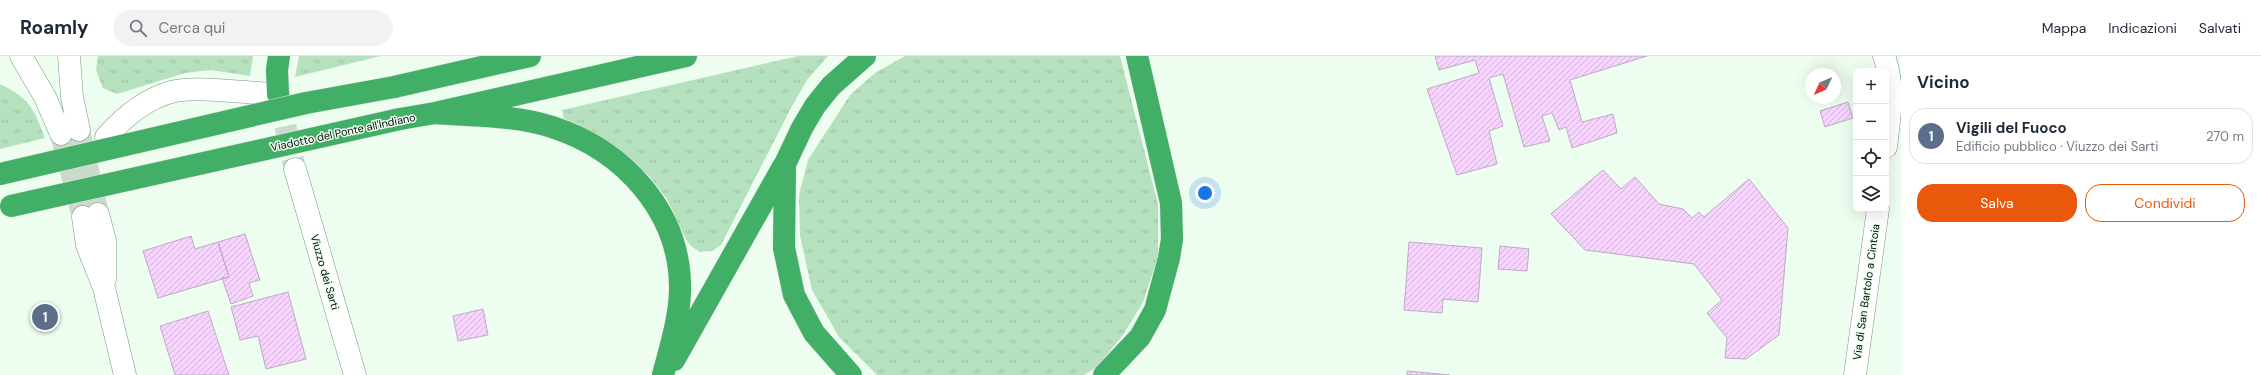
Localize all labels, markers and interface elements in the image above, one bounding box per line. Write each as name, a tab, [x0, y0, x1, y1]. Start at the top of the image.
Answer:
search box	[113, 10, 393, 46]
text: Roamly	[20, 15, 89, 40]
icon: search	[127, 17, 149, 39]
text: Cerca qui	[159, 18, 225, 38]
text: Mappa	[2042, 19, 2086, 37]
text: Indicazioni	[2108, 19, 2177, 37]
text: Salvati	[2199, 19, 2241, 37]
north arrow	[1805, 68, 1841, 104]
map controls	[1853, 68, 1889, 212]
button: +	[1853, 68, 1889, 104]
text: Vicino	[1917, 71, 1970, 93]
button: −	[1853, 104, 1889, 140]
street label: Viadotto del Ponte all'Indiano	[269, 110, 417, 154]
text: Vigili del Fuoco	[1956, 118, 2067, 138]
text: 1	[1929, 128, 1933, 145]
text: 270 m	[2206, 128, 2244, 145]
text: Edificio pubblico · Viuzzo dei Sarti	[1956, 138, 2158, 155]
button: locate	[1853, 140, 1889, 176]
button: layers	[1853, 176, 1889, 212]
your location	[1195, 183, 1215, 203]
button: Salva	[1917, 184, 2077, 222]
button: Condividi	[2085, 184, 2245, 222]
street label: Via di San Bartolo a Cintoia	[1850, 223, 1882, 361]
street label: Viuzzo dei Sarti	[308, 233, 342, 311]
pin: 1	[32, 302, 58, 332]

